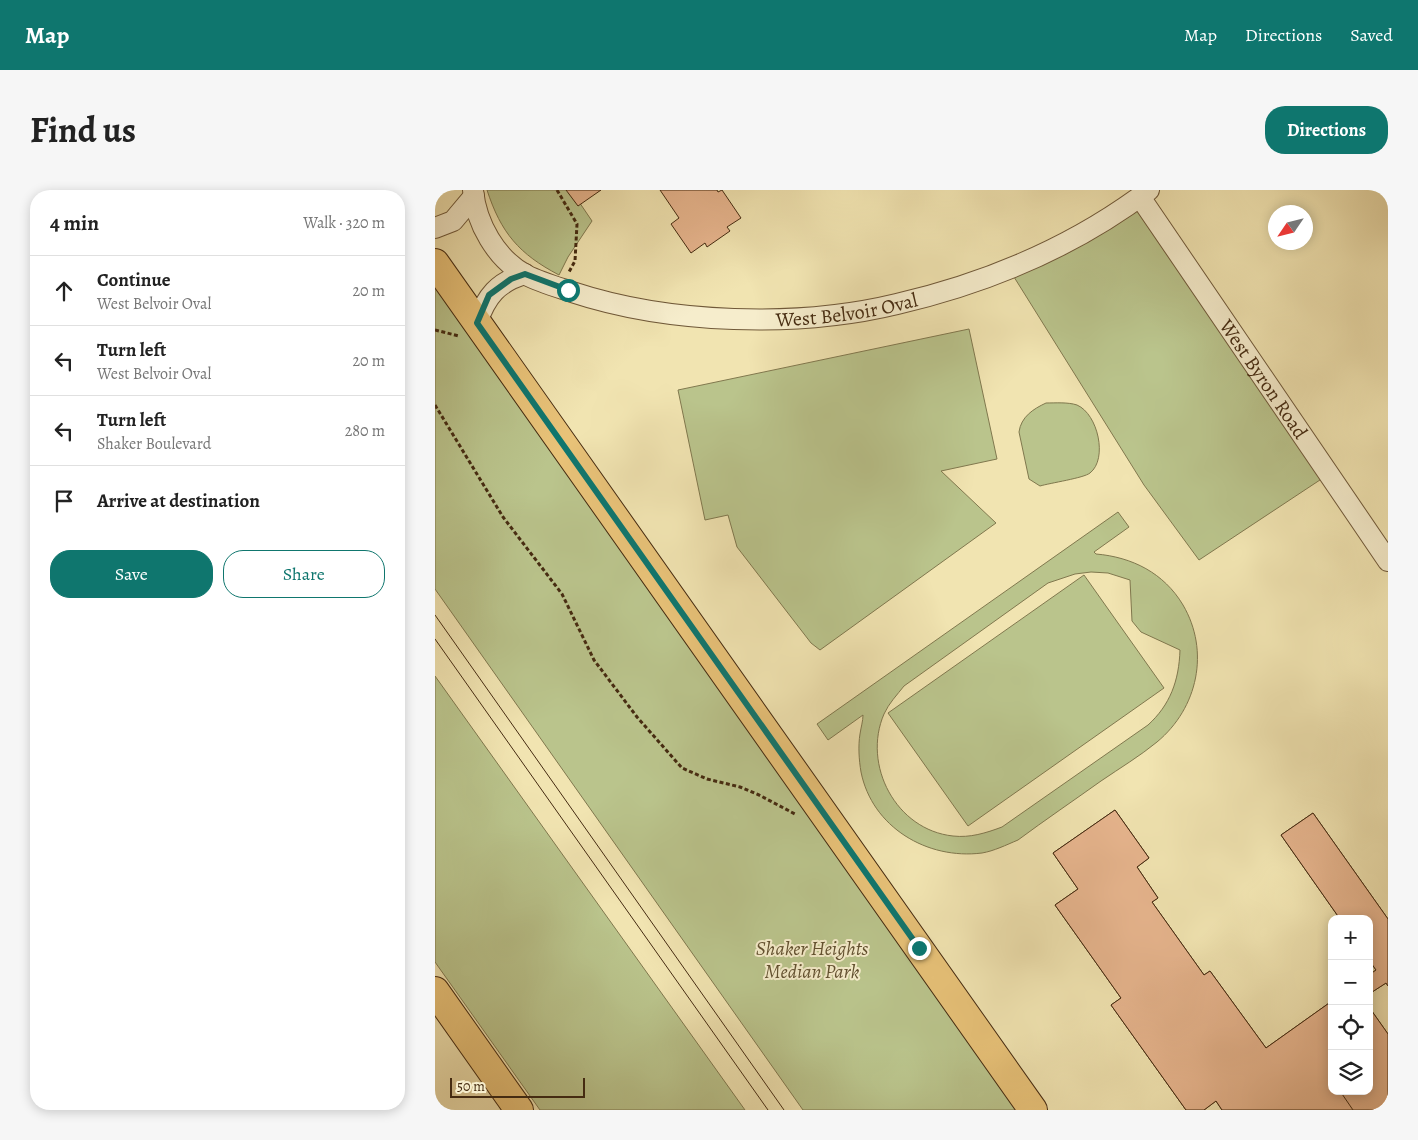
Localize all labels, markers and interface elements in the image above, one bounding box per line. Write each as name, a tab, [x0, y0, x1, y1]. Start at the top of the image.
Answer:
text: Map	[25, 19, 69, 51]
text: Map	[1184, 23, 1217, 47]
text: Directions	[1245, 23, 1322, 47]
text: Saved	[1350, 23, 1393, 47]
text: Find us	[30, 106, 136, 154]
button: Directions	[1265, 106, 1388, 154]
north arrow	[1268, 205, 1313, 250]
text: 4 min	[50, 209, 99, 237]
text: Walk · 320 m	[303, 212, 385, 234]
text: Continue	[97, 267, 171, 293]
icon: ahead	[50, 277, 78, 305]
route start	[557, 279, 580, 302]
text: 20 m	[352, 280, 385, 302]
street label: West Belvoir Oval	[774, 286, 921, 333]
text: West Belvoir Oval	[97, 293, 211, 315]
street label: West Byron Road	[1212, 313, 1314, 445]
text: Turn left	[97, 337, 166, 363]
icon: left	[50, 347, 78, 375]
text: 20 m	[352, 350, 385, 372]
text: West Belvoir Oval	[97, 363, 211, 385]
text: Turn left	[97, 407, 166, 433]
icon: left	[50, 417, 78, 445]
text: 280 m	[345, 420, 385, 442]
text: Shaker Boulevard	[97, 433, 211, 455]
icon: arrive	[50, 487, 78, 515]
text: Arrive at destination	[97, 488, 260, 514]
button: Save	[50, 550, 213, 598]
button: Share	[223, 550, 385, 598]
map controls	[1328, 915, 1373, 1095]
button: +	[1328, 915, 1373, 960]
park label: Shaker Heights Median Park	[756, 935, 869, 985]
route end	[908, 937, 931, 960]
button: −	[1328, 960, 1373, 1005]
button: locate	[1328, 1005, 1373, 1050]
button: layers	[1328, 1050, 1373, 1095]
scale bar	[450, 1075, 585, 1098]
text: 50 m	[457, 1077, 485, 1096]

